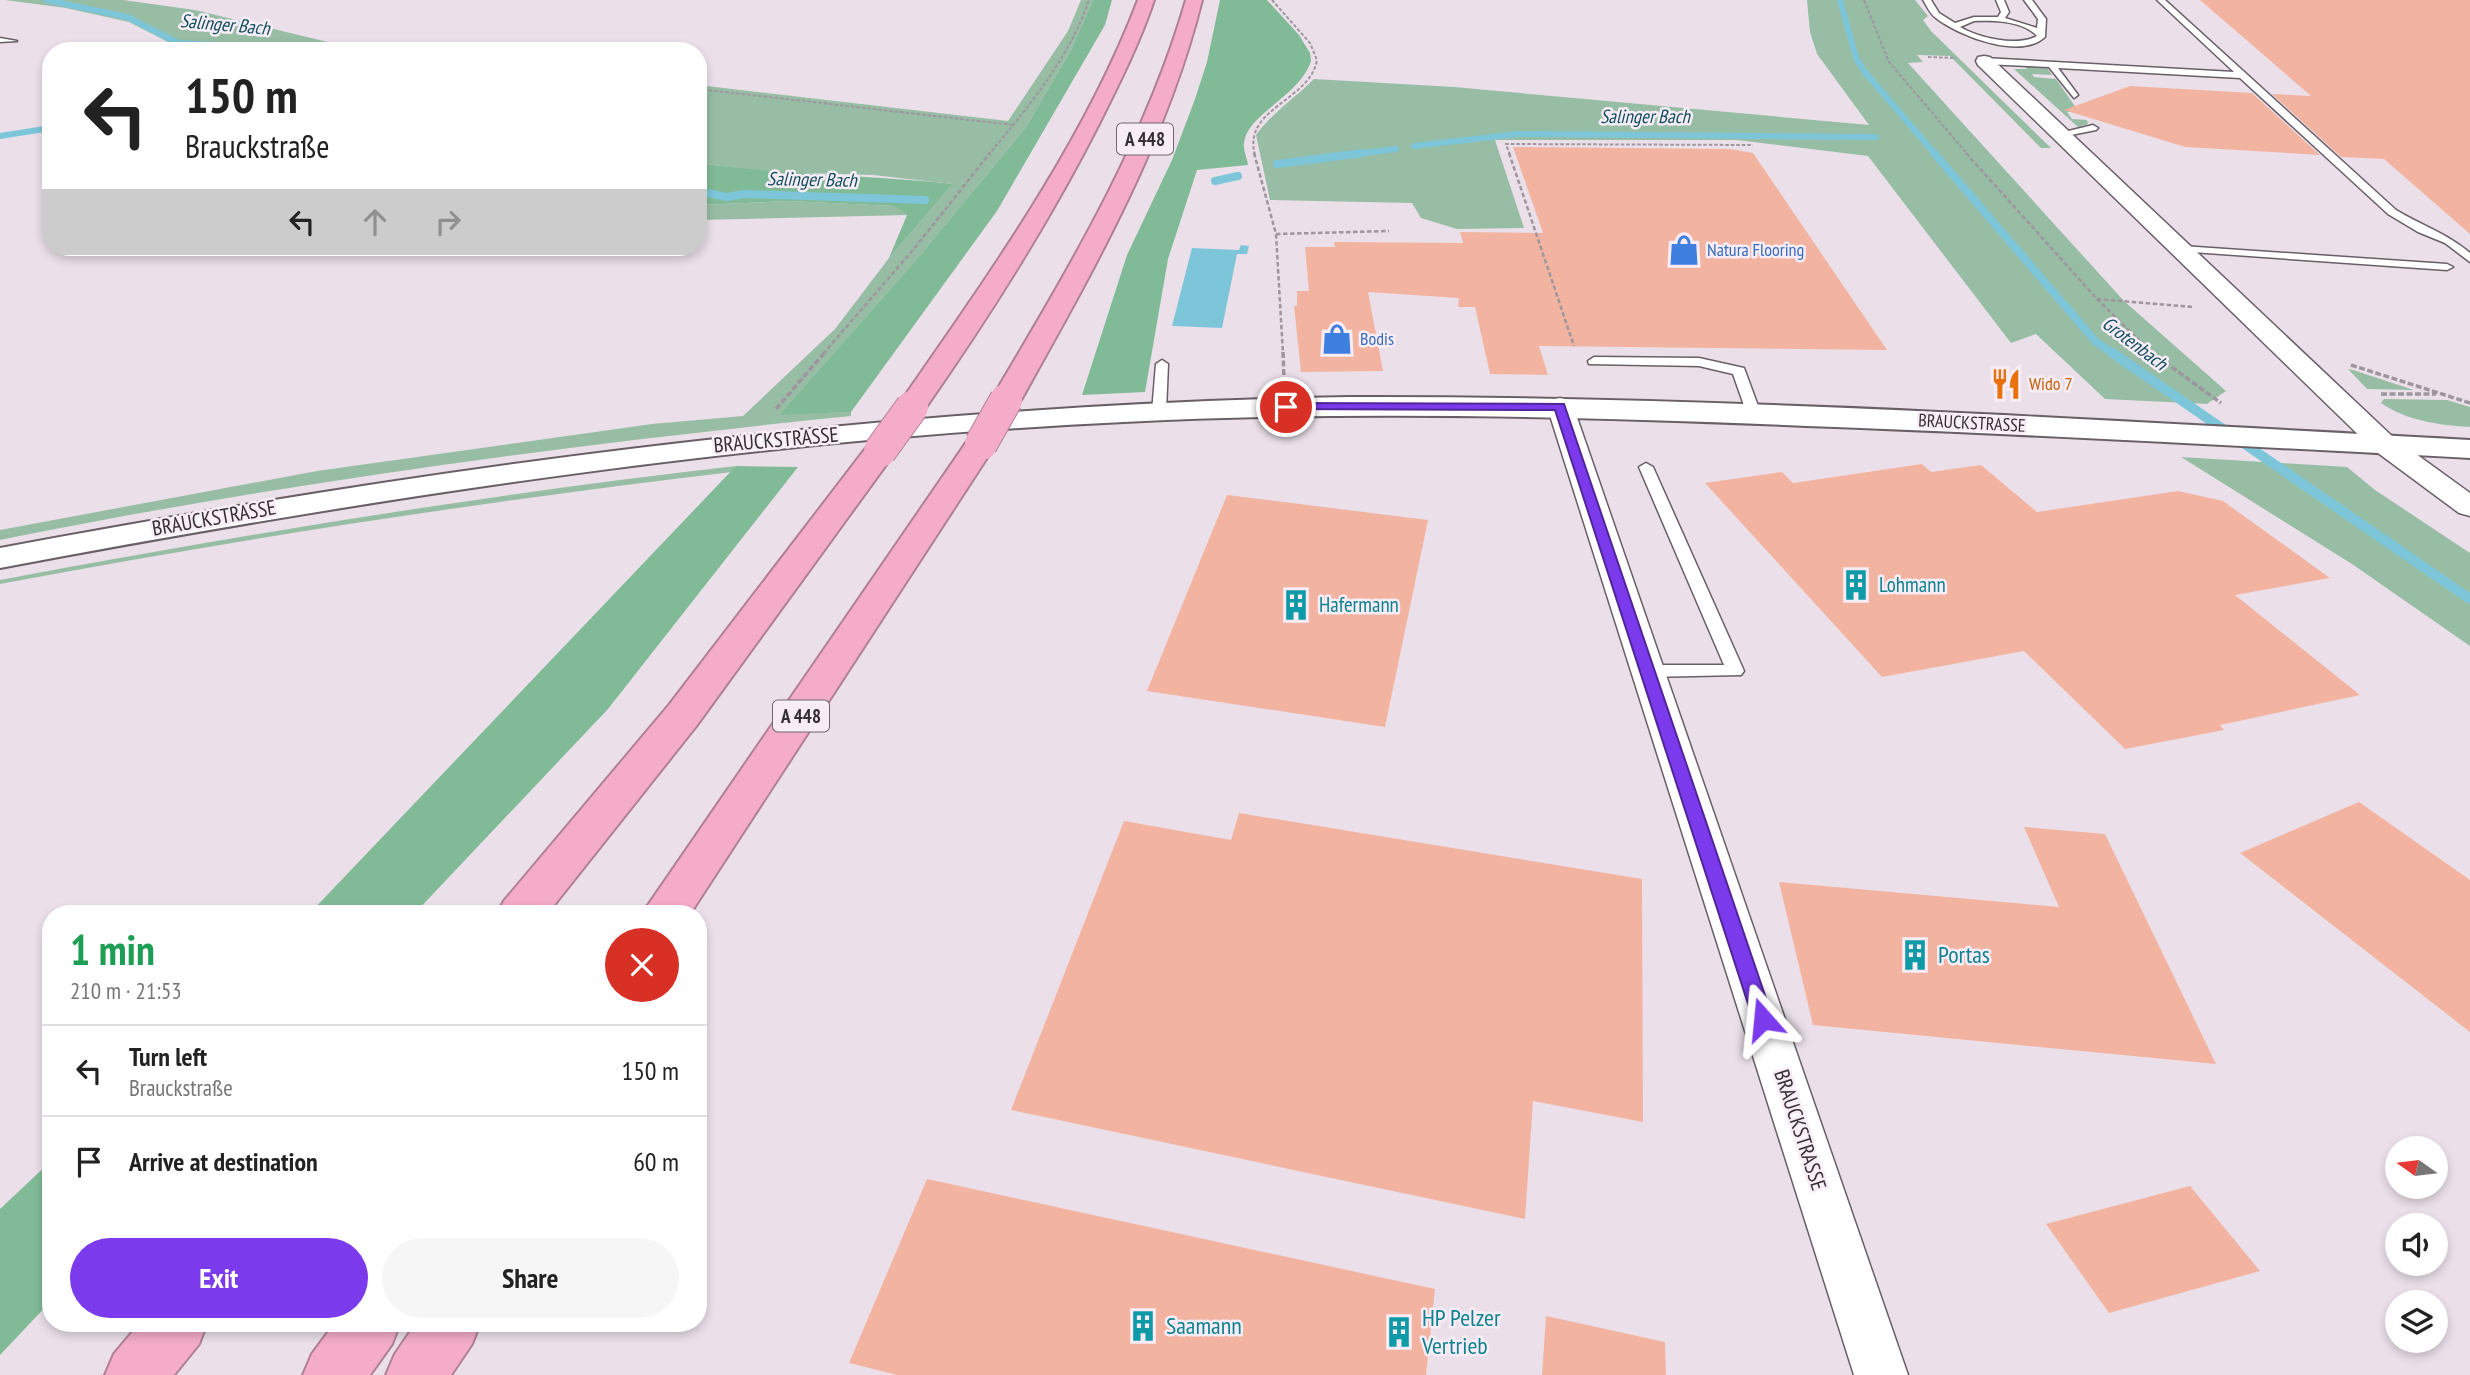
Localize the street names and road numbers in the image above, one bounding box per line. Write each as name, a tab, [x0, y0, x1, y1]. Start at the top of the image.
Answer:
road number: A 448	[1117, 124, 1173, 154]
street label: BRAUCKSTRASSE	[1918, 408, 2026, 437]
street label: BRAUCKSTRASSE	[712, 421, 840, 458]
street label: BRAUCKSTRASSE	[150, 493, 278, 542]
road number: A 448	[773, 701, 829, 732]
street label: BRAUCKSTRASSE	[1768, 1066, 1833, 1194]

